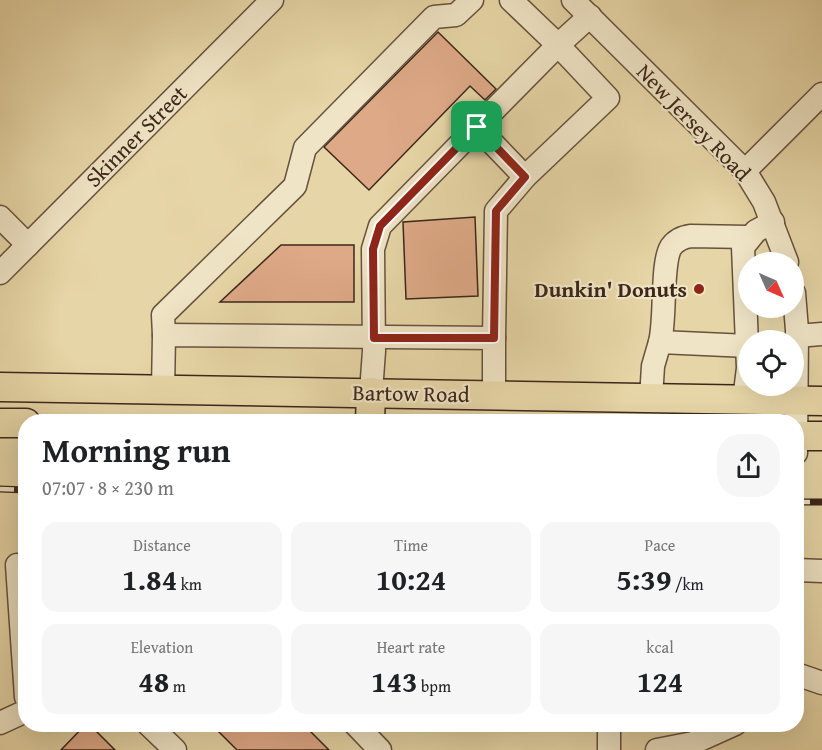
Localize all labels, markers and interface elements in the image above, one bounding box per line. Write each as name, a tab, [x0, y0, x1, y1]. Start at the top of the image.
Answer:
street label: New Jersey Road	[630, 56, 759, 188]
street label: Skinner Street	[78, 78, 194, 194]
pin	[451, 101, 502, 152]
icon: arrive	[460, 110, 493, 143]
north arrow	[738, 252, 804, 318]
map controls	[738, 252, 804, 396]
place label: Dunkin' Donuts	[534, 273, 687, 305]
marker: Dunkin' Donuts	[692, 282, 706, 296]
button: locate	[738, 330, 804, 396]
street label: Bartow Road	[352, 376, 470, 410]
text: Morning run	[42, 426, 231, 474]
button: share	[717, 434, 780, 497]
text: 07:07 · 8 × 230 m	[42, 473, 174, 502]
text: Distance	[133, 533, 191, 557]
text: Time	[394, 533, 428, 557]
text: Pace	[645, 533, 675, 557]
text: 1.84	[122, 557, 177, 601]
text: 10:24	[376, 557, 446, 601]
text: 5:39	[616, 557, 671, 601]
text: km	[177, 572, 202, 596]
text: /km	[671, 572, 704, 596]
text: Elevation	[131, 635, 193, 659]
text: Heart rate	[377, 635, 445, 659]
text: kcal	[646, 635, 674, 659]
text: 48	[138, 659, 169, 703]
text: 143	[371, 659, 418, 703]
text: 124	[637, 659, 683, 703]
text: m	[169, 674, 186, 698]
text: bpm	[418, 674, 451, 698]

